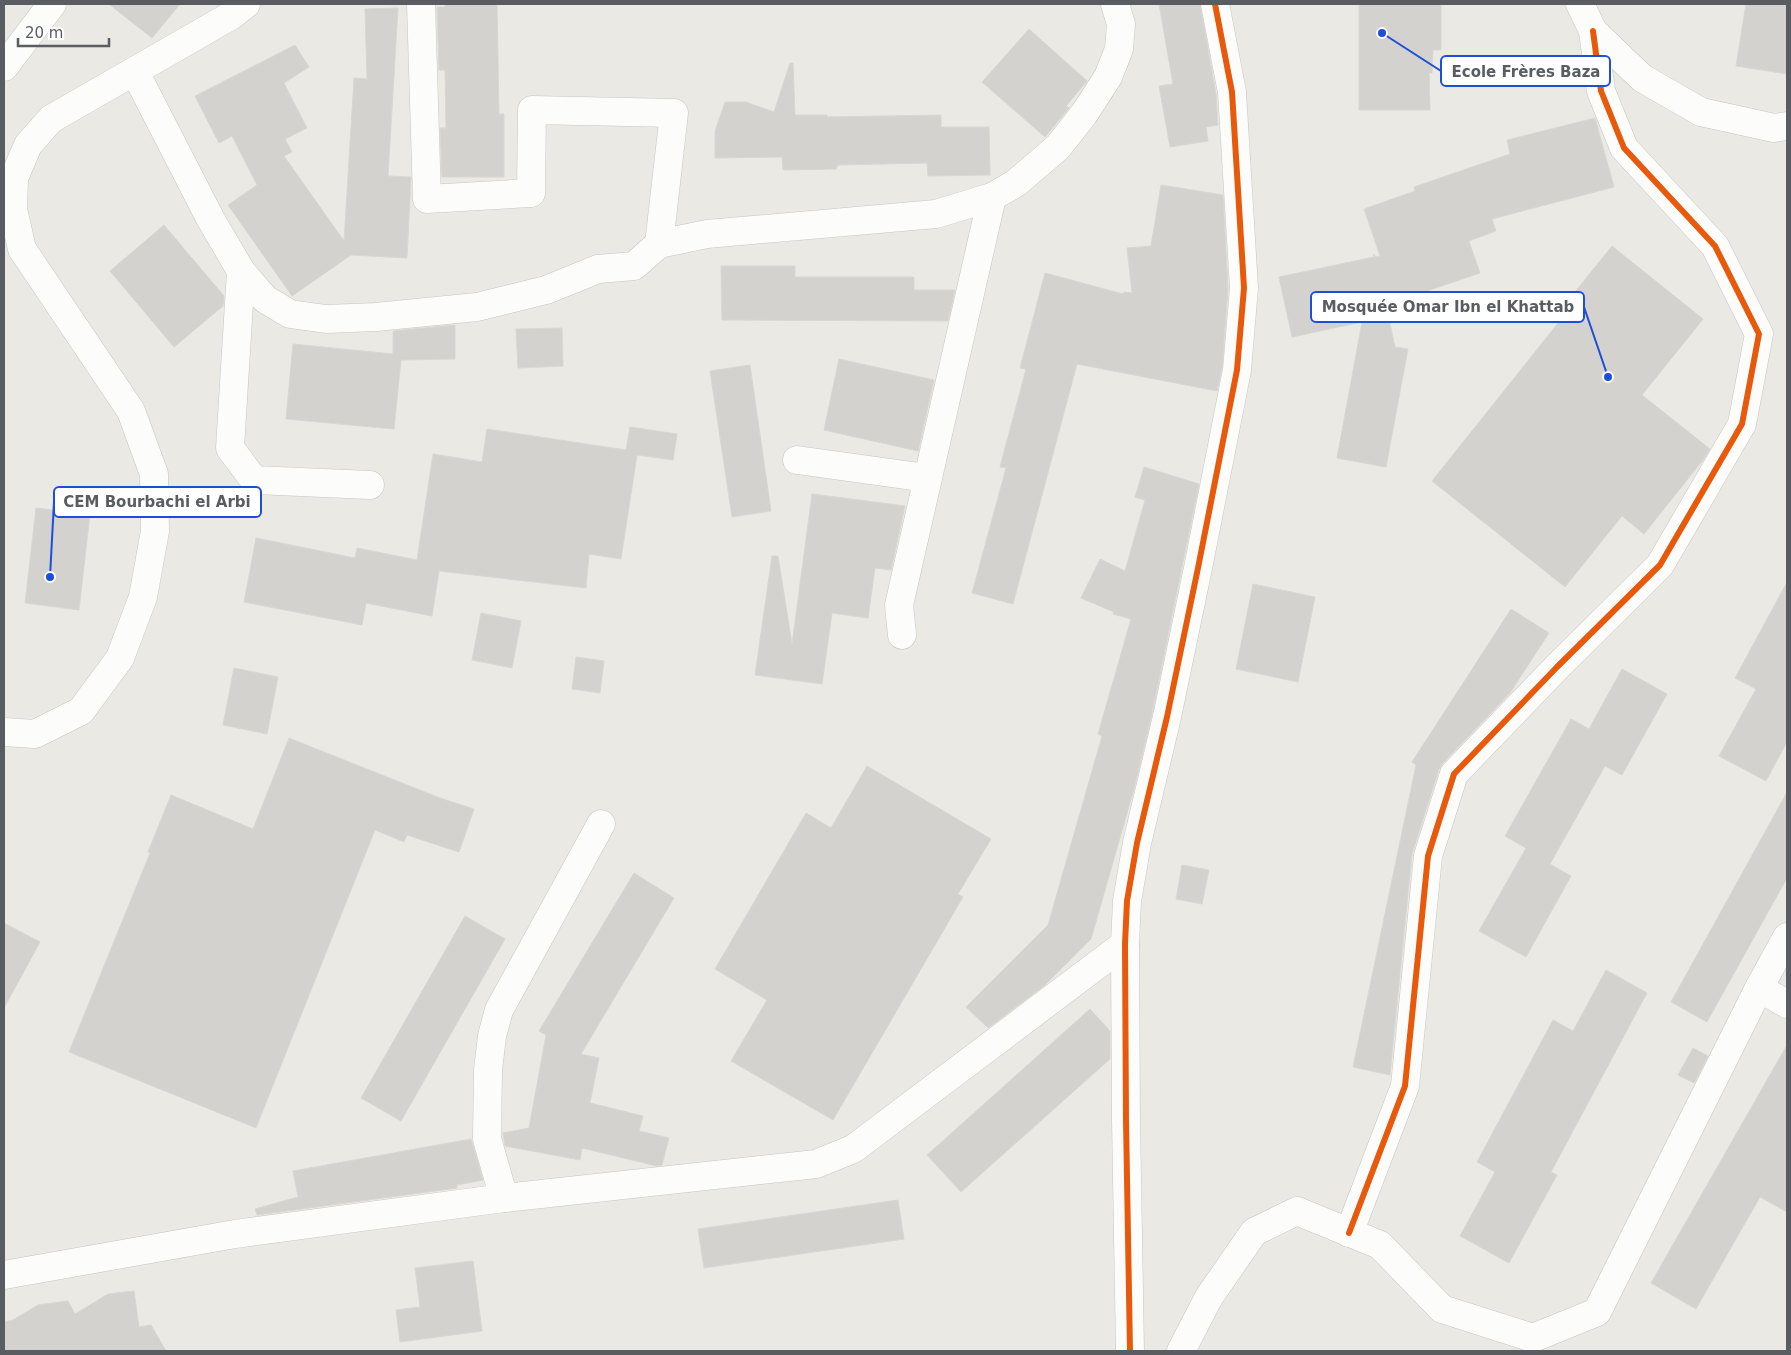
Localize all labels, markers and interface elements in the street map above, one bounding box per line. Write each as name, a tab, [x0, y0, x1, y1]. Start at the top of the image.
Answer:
scale bar	[18, 15, 109, 47]
text: 20 m	[25, 24, 63, 42]
callout: Ecole Frères Baza	[1441, 56, 1610, 86]
text: Ecole Frères Baza	[1452, 63, 1600, 81]
callout: Mosquée Omar Ibn el Khattab	[1311, 292, 1584, 322]
text: Mosquée Omar Ibn el Khattab	[1322, 298, 1575, 316]
callout: CEM Bourbachi el Arbi	[54, 487, 261, 517]
text: CEM Bourbachi el Arbi	[63, 493, 251, 511]

